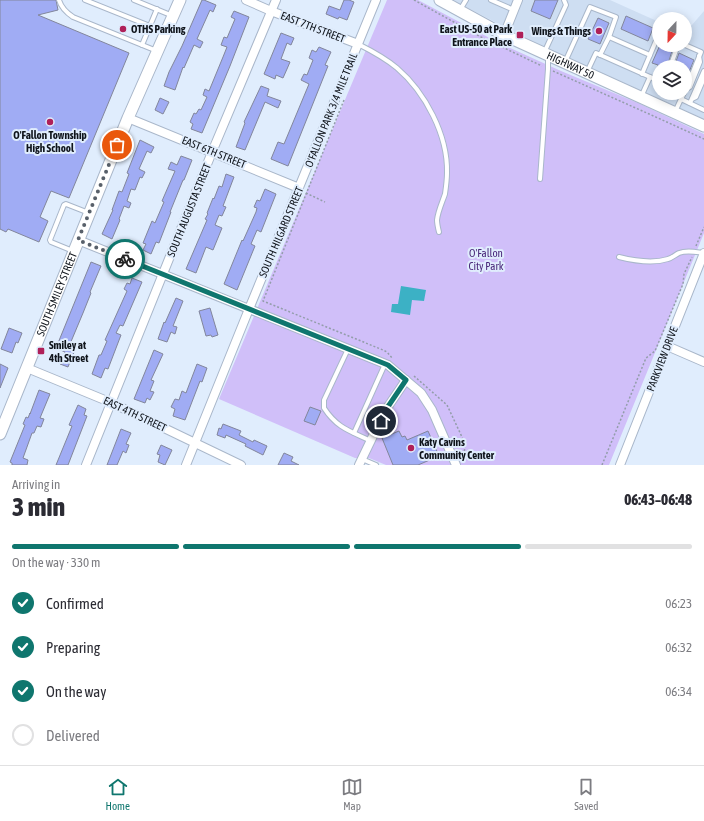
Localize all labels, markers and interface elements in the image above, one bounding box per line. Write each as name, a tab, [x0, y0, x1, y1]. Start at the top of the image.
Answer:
street label: EAST 7TH STREET	[279, 9, 347, 45]
north arrow	[652, 12, 692, 52]
map controls	[652, 12, 692, 100]
place label: OTHS Parking	[131, 23, 186, 35]
place label: East US-50 at Park Entrance Place	[440, 23, 512, 48]
marker: OTHS Parking	[118, 24, 128, 34]
place label: Wings & Things	[530, 25, 591, 37]
marker: Wings & Things	[594, 26, 604, 36]
marker: East US-50 at Park Entrance Place	[515, 30, 525, 40]
street label: HIGHWAY 50	[545, 49, 596, 81]
street label: O'FALLON PARK 3/4 MILE TRAIL	[303, 50, 360, 169]
button: layers	[652, 60, 692, 100]
marker: O'Fallon Township High School	[45, 117, 55, 127]
pin	[100, 128, 134, 162]
place label: O'Fallon Township High School	[13, 129, 87, 154]
icon: bag	[106, 134, 128, 156]
street label: EAST 6TH STREET	[180, 134, 248, 170]
street label: SOUTH AUGUSTA STREET	[165, 161, 213, 258]
street label: SOUTH HILGARD STREET	[257, 185, 306, 279]
courier	[105, 239, 145, 279]
park label: O'Fallon City Park	[468, 247, 504, 272]
icon: bike	[114, 248, 136, 270]
street label: SOUTH SMILEY STREET	[34, 250, 79, 338]
street label: PARKVIEW DRIVE	[644, 325, 680, 393]
place label: Smiley at 4th Street	[48, 339, 89, 364]
marker: Smiley at 4th Street	[36, 346, 46, 356]
street label: EAST 4TH STREET	[102, 394, 169, 434]
pin	[364, 404, 398, 438]
icon: home	[370, 410, 392, 432]
place label: Katy Cavins Community Center	[419, 436, 495, 461]
marker: Katy Cavins Community Center	[406, 443, 416, 453]
text: Arriving in	[12, 477, 60, 492]
text: 06:43–06:48	[624, 491, 692, 508]
text: 3 min	[12, 492, 65, 522]
text: On the way · 330 m	[12, 555, 100, 570]
icon: check	[12, 592, 34, 614]
text: Confirmed	[46, 595, 104, 612]
text: 06:23	[665, 596, 692, 611]
icon: check	[12, 636, 34, 658]
text: Preparing	[46, 639, 100, 656]
text: 06:32	[665, 640, 692, 655]
icon: check	[12, 680, 34, 702]
text: On the way	[46, 683, 107, 700]
text: 06:34	[665, 684, 692, 699]
text: Delivered	[46, 727, 100, 744]
tab: Home	[106, 776, 130, 812]
tab: Map	[341, 776, 363, 812]
tab: Saved	[574, 776, 598, 812]

